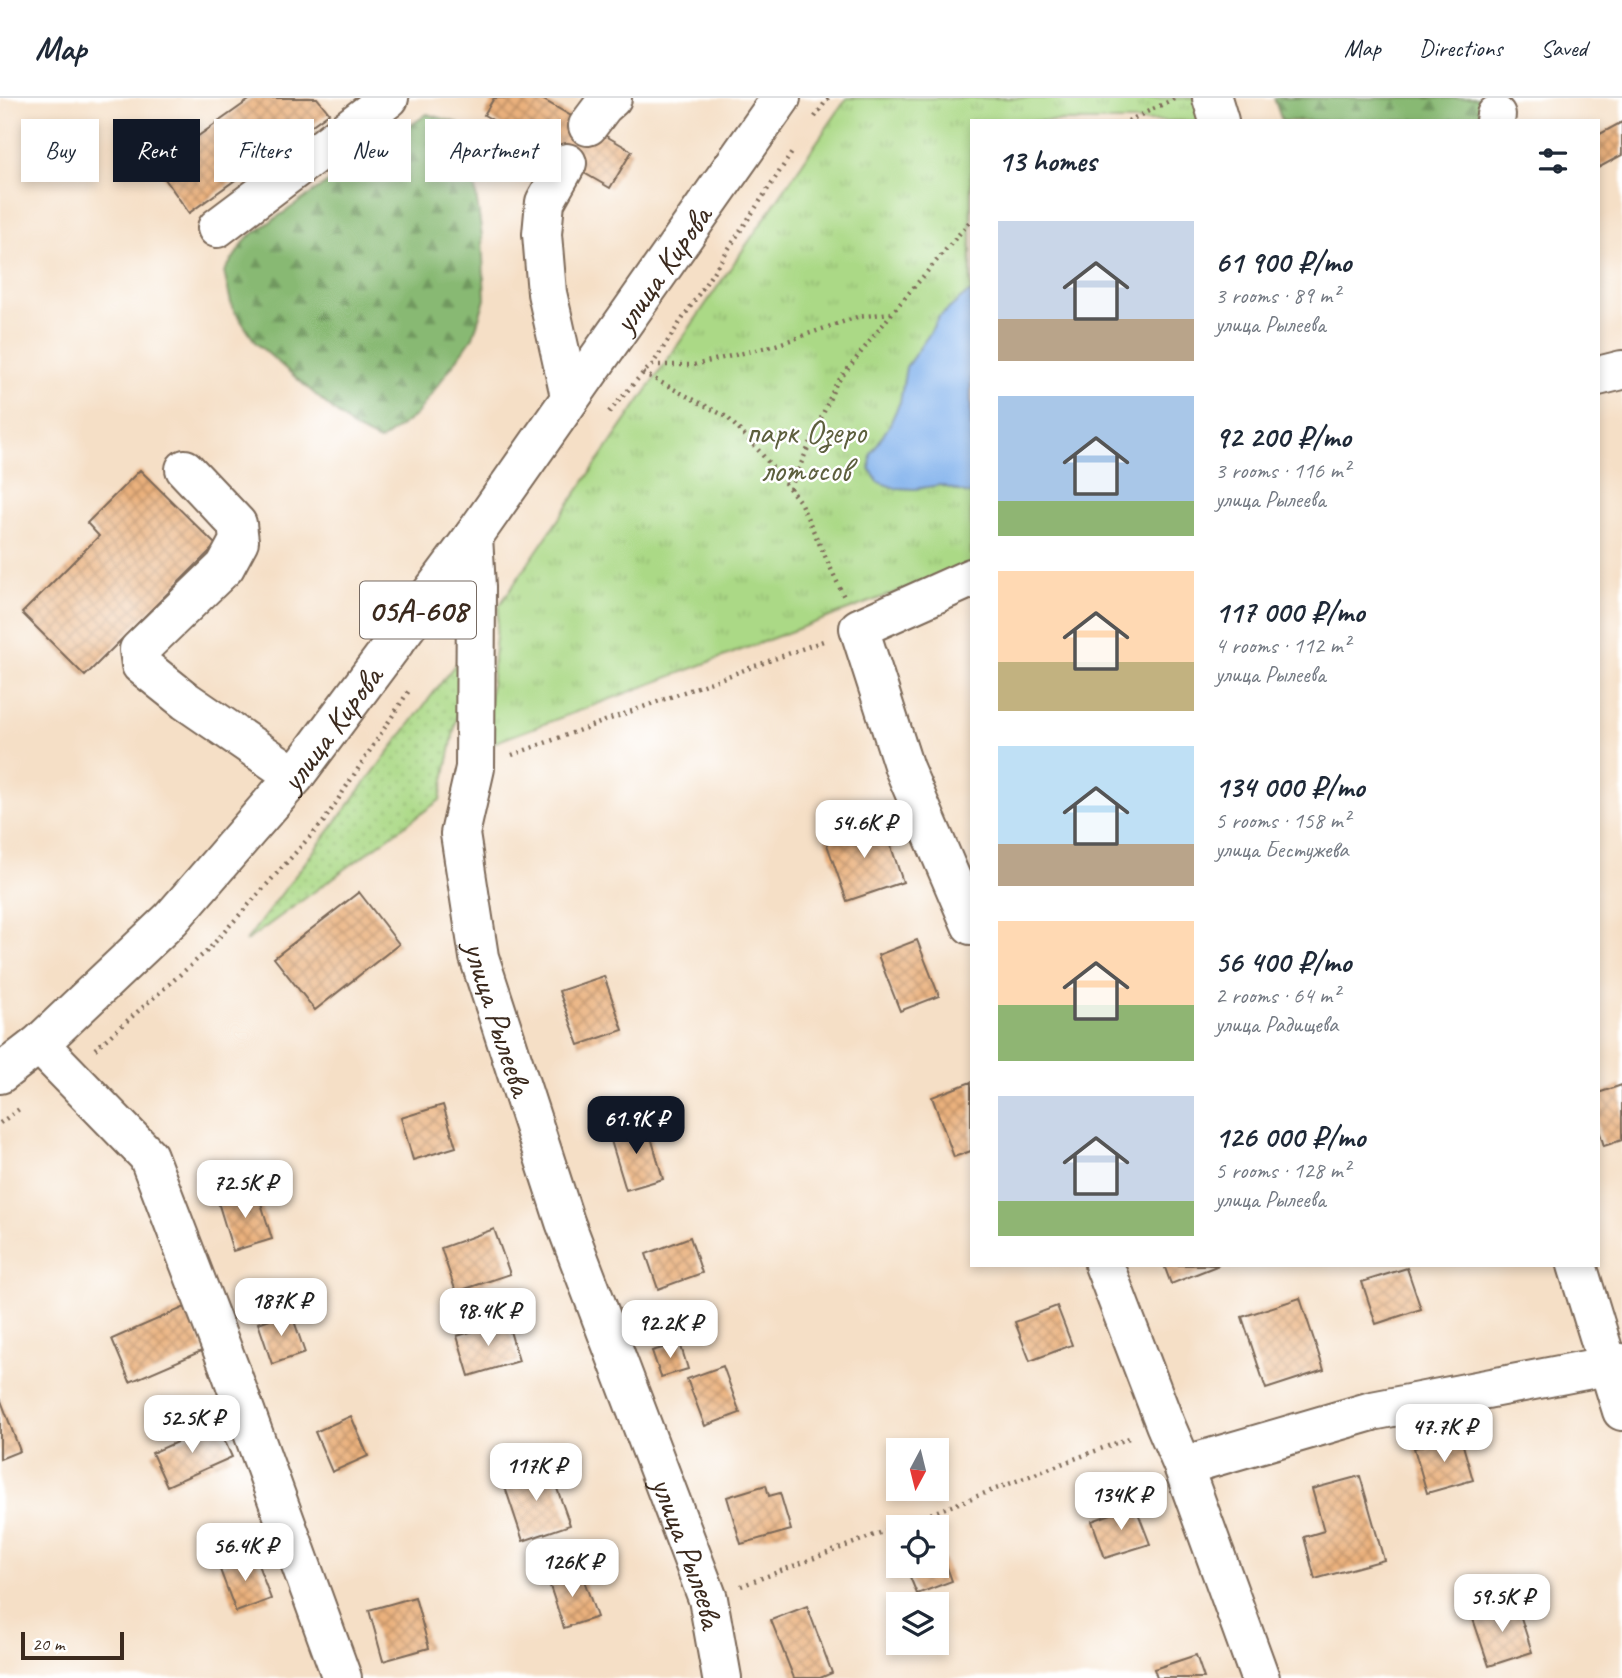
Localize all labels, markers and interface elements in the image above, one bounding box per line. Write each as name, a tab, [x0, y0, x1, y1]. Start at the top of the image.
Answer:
text: Map	[35, 27, 86, 69]
text: Map	[1344, 33, 1381, 63]
text: Directions	[1419, 33, 1502, 63]
text: Saved	[1540, 33, 1587, 63]
chip: Buy	[21, 119, 99, 182]
chip: Rent	[113, 119, 200, 182]
chip: Filters	[214, 119, 314, 182]
chip: New	[328, 119, 411, 182]
chip: Apartment	[425, 119, 561, 182]
text: 13 homes	[998, 142, 1096, 180]
icon: filters	[1534, 142, 1572, 180]
street label: улица Кирова	[602, 196, 723, 343]
text: 61 900 ₽/mo	[1215, 243, 1351, 281]
icon: home	[1054, 249, 1138, 333]
text: 3 rooms · 89 m²	[1215, 281, 1339, 310]
text: улица Рылеева	[1215, 310, 1326, 339]
park label: парк Озеро лотосов	[746, 411, 867, 491]
text: 92 200 ₽/mo	[1215, 418, 1351, 456]
icon: home	[1054, 424, 1138, 508]
text: 3 rooms · 116 m²	[1215, 456, 1350, 485]
text: улица Рылеева	[1215, 485, 1326, 514]
road number: 05А-608	[360, 582, 476, 638]
text: 117 000 ₽/mo	[1215, 593, 1364, 631]
icon: home	[1054, 599, 1138, 683]
text: 4 rooms · 112 m²	[1215, 631, 1350, 660]
street label: улица Кирова	[270, 656, 393, 802]
text: улица Рылеева	[1215, 660, 1326, 689]
text: 134 000 ₽/mo	[1215, 768, 1364, 806]
icon: home	[1054, 774, 1138, 858]
pin: 54.6K ₽	[799, 800, 929, 860]
text: 5 rooms · 158 m²	[1215, 806, 1350, 835]
text: 54.6K ₽	[832, 808, 896, 837]
text: улица Бестужева	[1215, 835, 1348, 864]
street label: улица Рылеева	[455, 938, 543, 1103]
text: 56 400 ₽/mo	[1215, 943, 1351, 981]
icon: home	[1054, 949, 1138, 1033]
text: 2 rooms · 64 m²	[1215, 981, 1339, 1010]
text: улица Радищева	[1215, 1010, 1338, 1039]
pin: 61.9K ₽	[571, 1096, 701, 1156]
text: 61.9K ₽	[604, 1104, 668, 1133]
text: 126 000 ₽/mo	[1215, 1118, 1365, 1156]
icon: home	[1054, 1124, 1138, 1208]
text: 5 rooms · 128 m²	[1215, 1156, 1350, 1185]
pin: 72.5K ₽	[180, 1160, 310, 1220]
text: 72.5K ₽	[213, 1168, 277, 1197]
text: улица Рылеева	[1215, 1185, 1326, 1214]
pin: 187K ₽	[224, 1278, 338, 1338]
text: 187K ₽	[251, 1286, 311, 1315]
pin: 98.4K ₽	[423, 1288, 553, 1348]
text: 98.4K ₽	[456, 1296, 520, 1325]
pin: 92.2K ₽	[605, 1300, 735, 1360]
text: 92.2K ₽	[638, 1308, 702, 1337]
pin: 52.5K ₽	[127, 1396, 257, 1455]
text: 52.5K ₽	[160, 1403, 224, 1432]
pin: 47.7K ₽	[1379, 1404, 1509, 1464]
text: 47.7K ₽	[1412, 1412, 1476, 1441]
north arrow	[886, 1438, 948, 1502]
map controls	[886, 1438, 949, 1655]
pin: 117K ₽	[479, 1444, 593, 1503]
text: 117K ₽	[506, 1451, 566, 1480]
street label: улица Рылеева	[641, 1469, 733, 1634]
pin: 134K ₽	[1064, 1472, 1178, 1532]
text: 134K ₽	[1091, 1480, 1151, 1509]
button: locate	[886, 1515, 949, 1578]
pin: 56.4K ₽	[180, 1524, 310, 1583]
text: 56.4K ₽	[213, 1531, 277, 1560]
pin: 126K ₽	[515, 1540, 629, 1599]
text: 126K ₽	[542, 1547, 602, 1576]
pin: 59.5K ₽	[1437, 1574, 1567, 1634]
text: 59.5K ₽	[1470, 1582, 1534, 1611]
button: layers	[886, 1592, 949, 1655]
scale bar	[21, 1629, 124, 1661]
text: 20 m	[32, 1632, 64, 1656]

